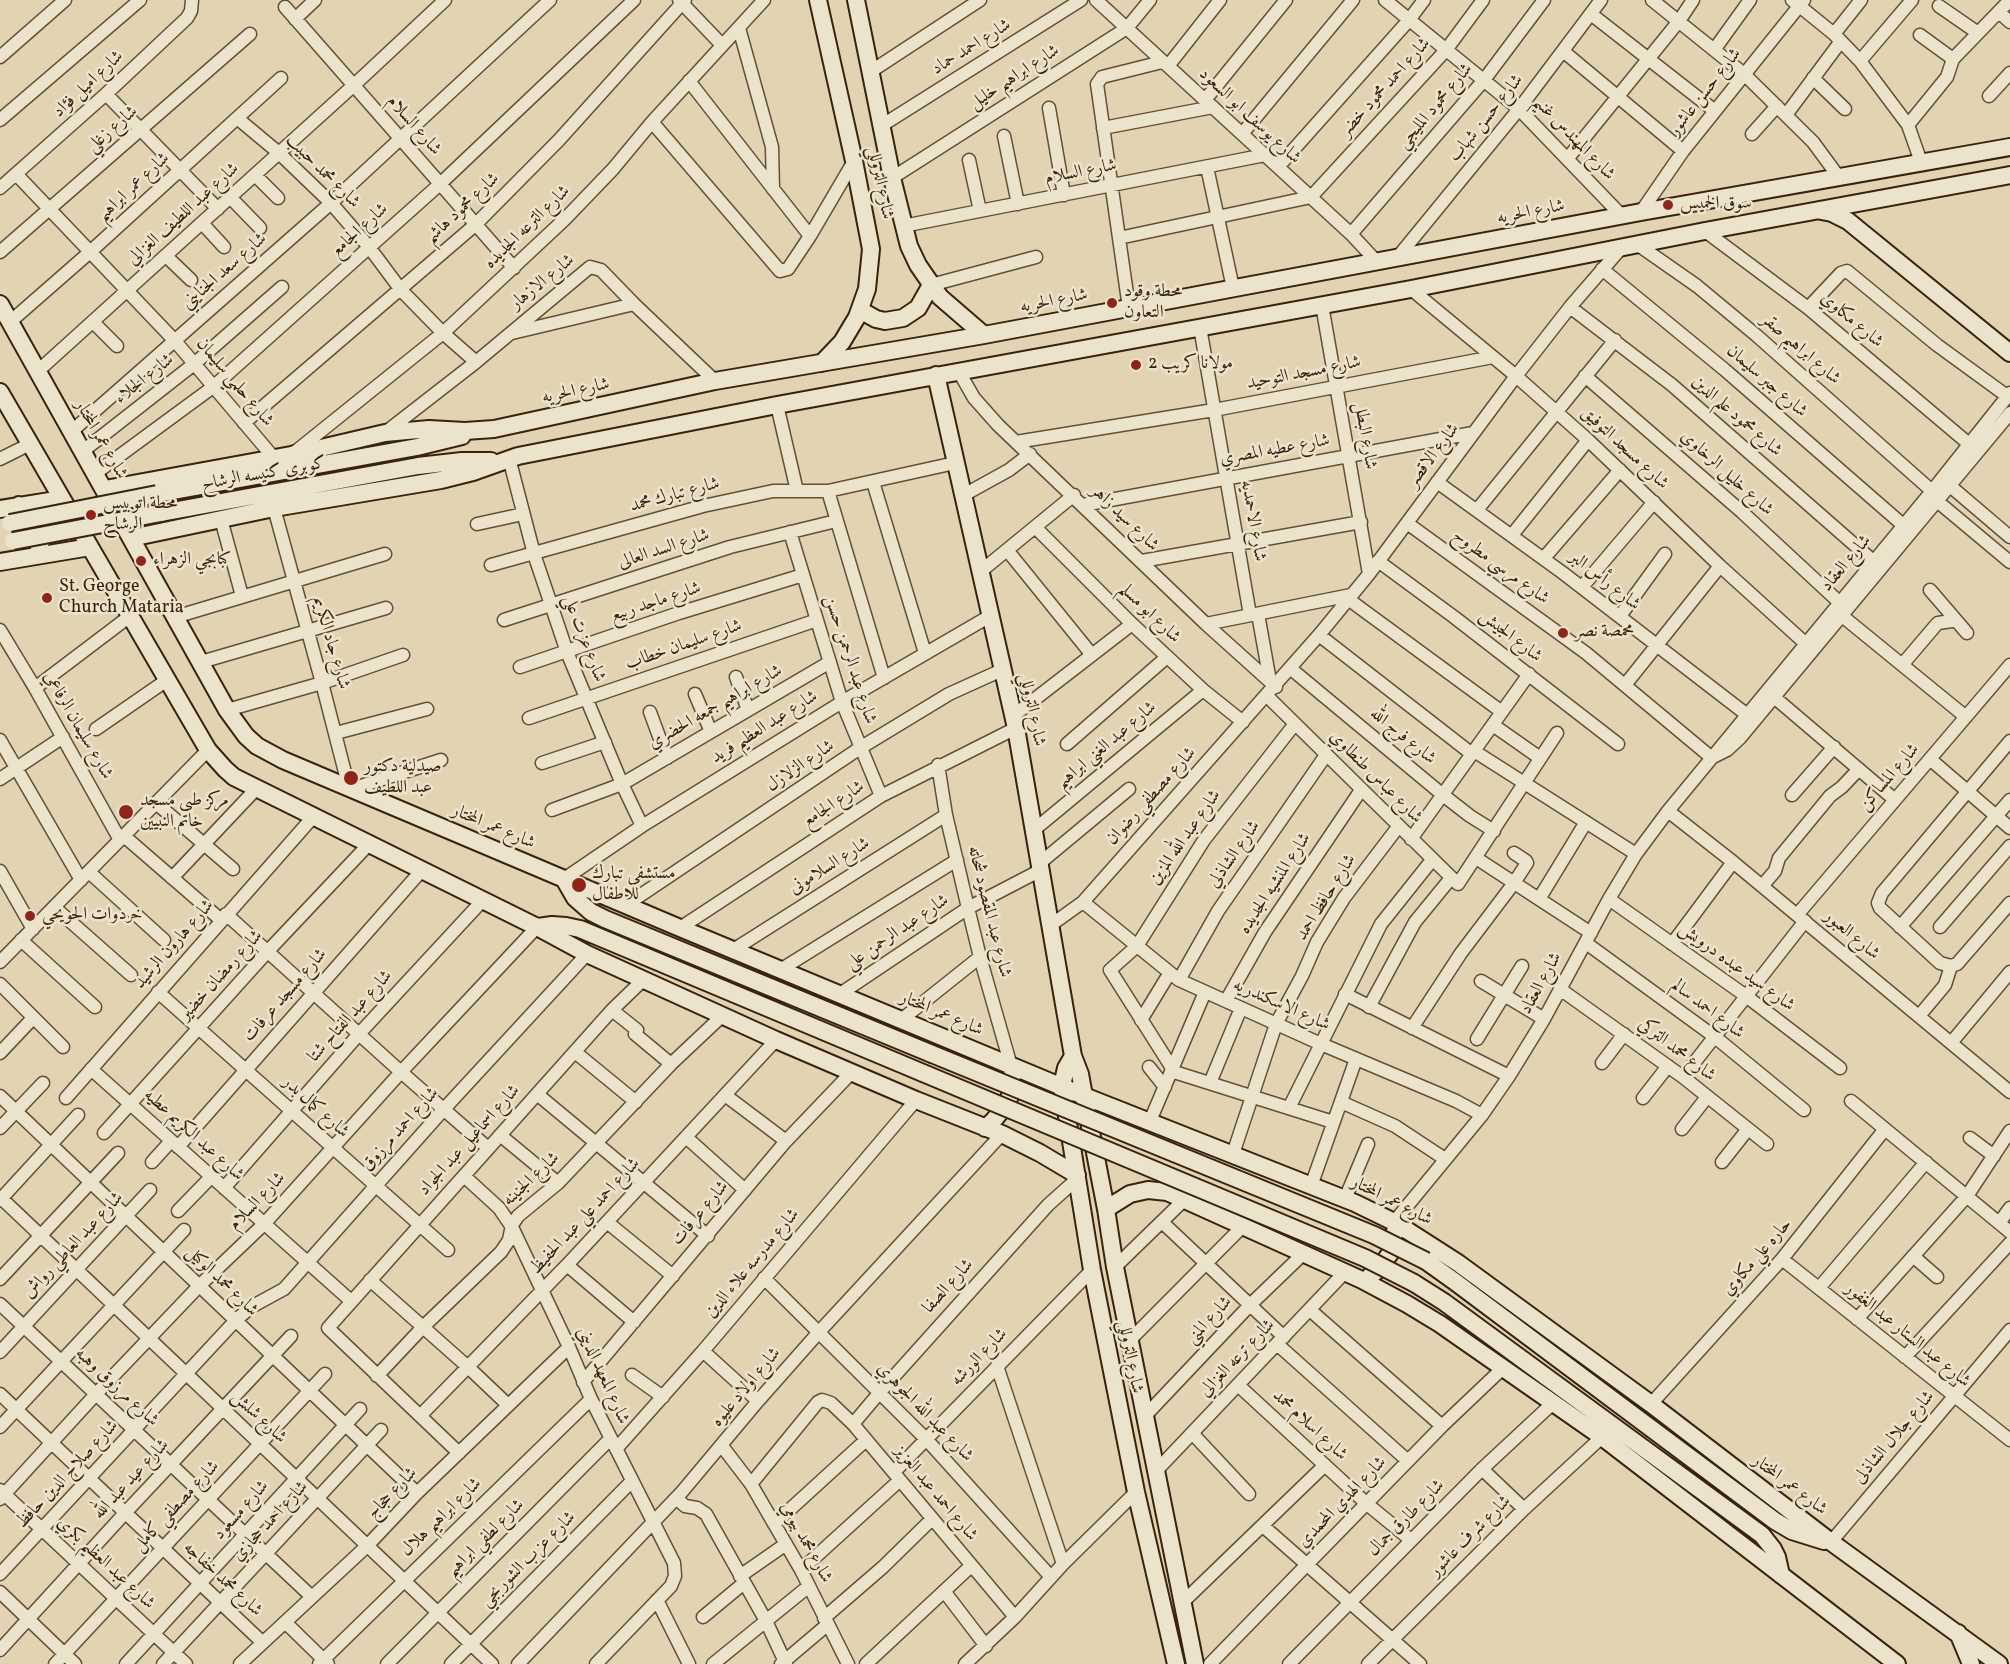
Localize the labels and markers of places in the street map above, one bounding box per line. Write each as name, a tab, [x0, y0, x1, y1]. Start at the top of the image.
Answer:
place label: سوق الخميس	[1680, 194, 1752, 216]
marker: سوق الخميس	[1661, 198, 1675, 212]
place label: محطة وقود التعاون	[1124, 282, 1182, 324]
marker: محطة وقود التعاون	[1105, 296, 1119, 310]
place label: مولانا كريب 2	[1148, 354, 1233, 376]
marker: مولانا كريب 2	[1129, 358, 1143, 372]
place label: محطة اتوبيس الرشاح	[103, 494, 177, 536]
marker: محطة اتوبيس الرشاح	[84, 508, 98, 522]
place label: كبابجي الزهراء	[153, 550, 231, 572]
marker: كبابجي الزهراء	[134, 554, 148, 568]
place label: St. George Church Mataria	[59, 577, 184, 620]
marker: St. George Church Mataria	[40, 591, 54, 605]
place label: محمصة نصر	[1575, 622, 1634, 644]
marker: محمصة نصر	[1556, 626, 1570, 640]
place label: صيدلية دكتور عبد اللطيف	[364, 757, 442, 800]
marker: صيدلية دكتور عبد اللطيف	[342, 769, 360, 787]
place label: مركز طبي مسجد خاتم النبيين	[140, 791, 229, 834]
marker: مركز طبي مسجد خاتم النبيين	[117, 803, 135, 821]
place label: مستشفى تبارك للاطفال	[592, 864, 676, 906]
marker: مستشفى تبارك للاطفال	[570, 876, 588, 894]
place label: خردوات الحويحي	[42, 905, 142, 927]
marker: خردوات الحويحي	[23, 909, 37, 923]

